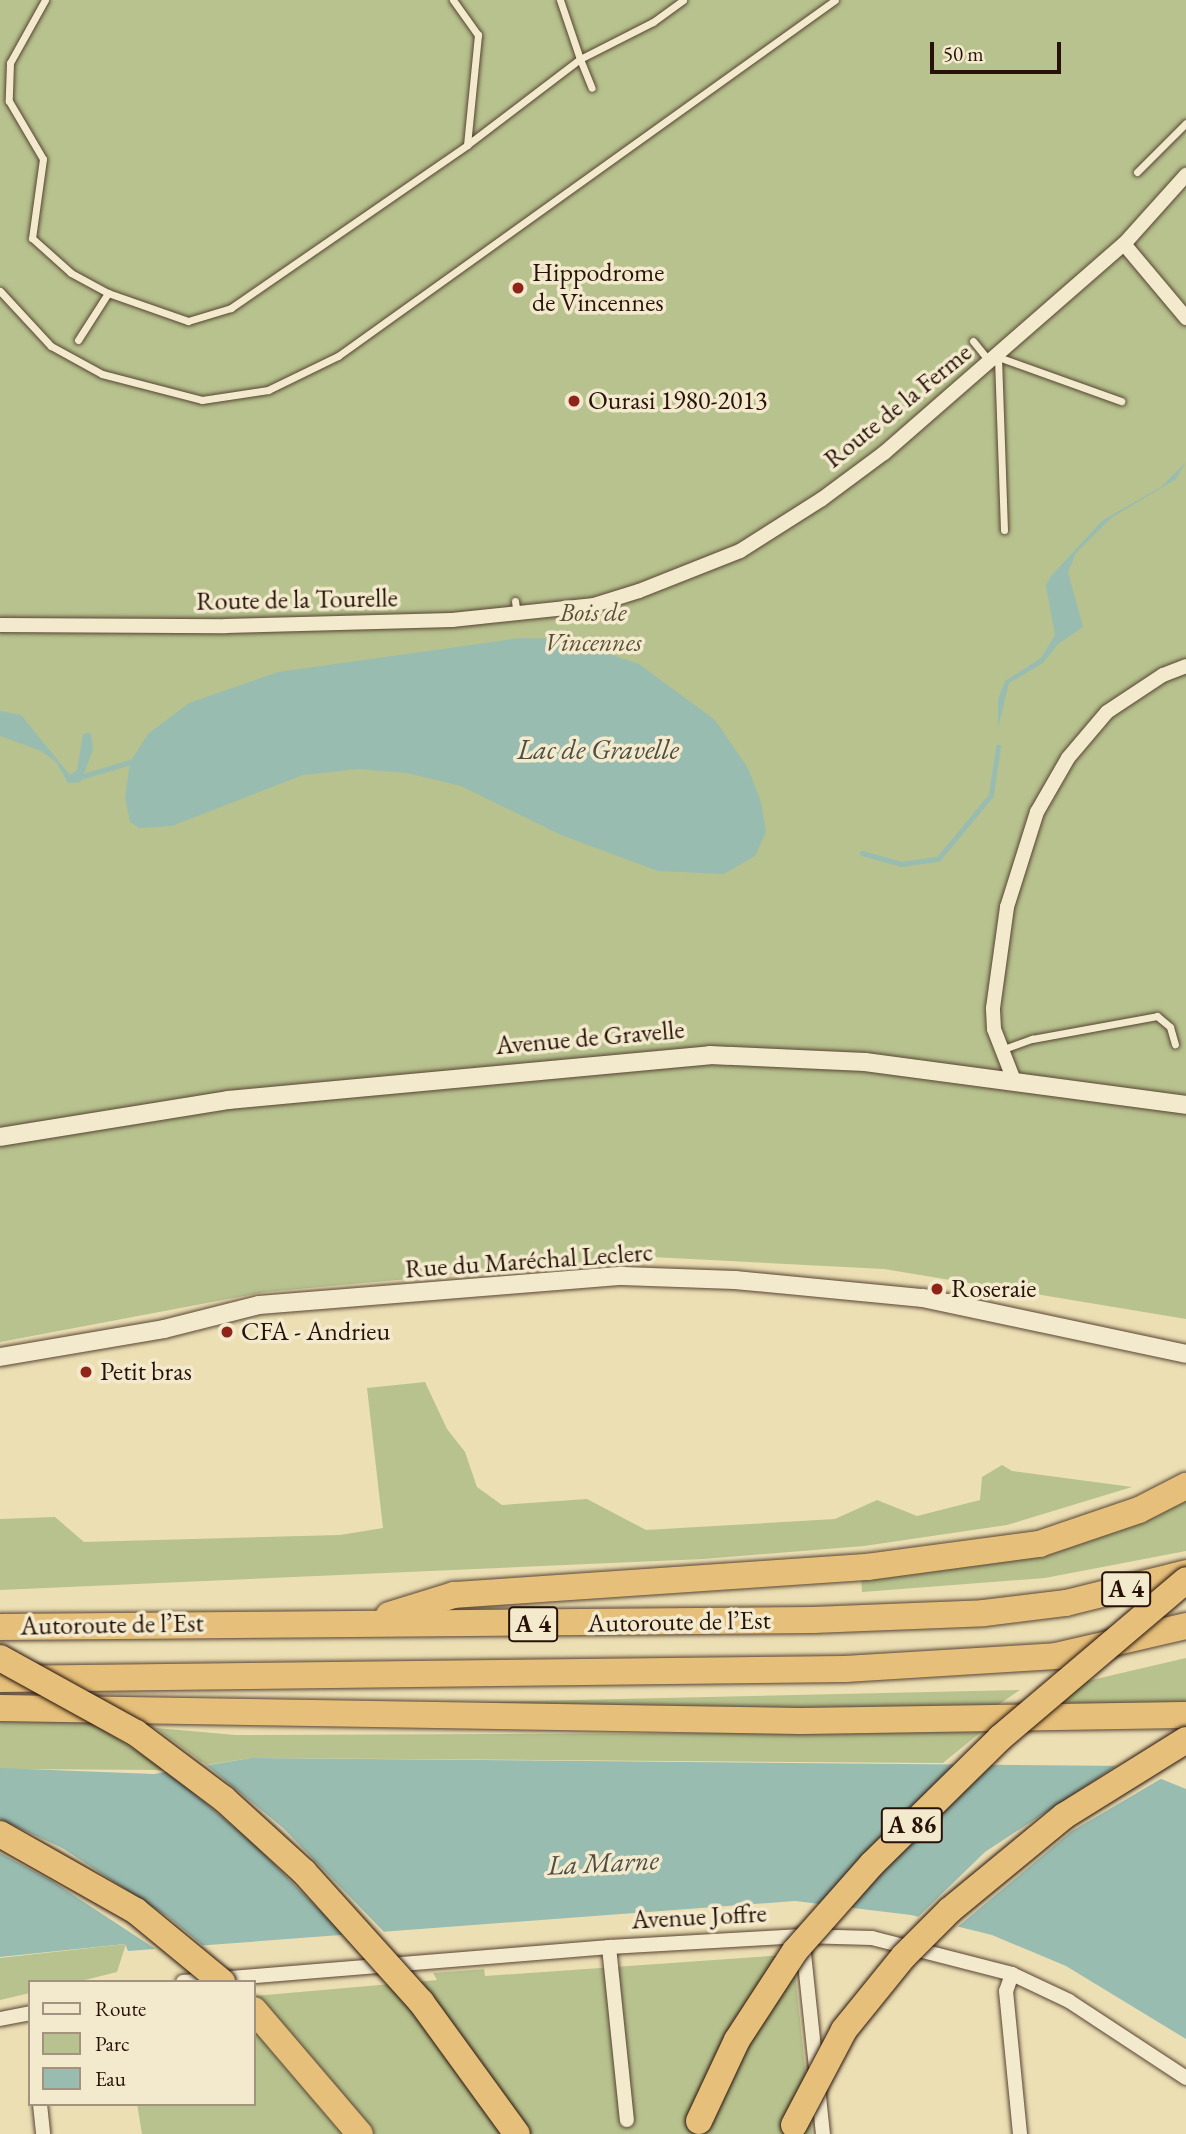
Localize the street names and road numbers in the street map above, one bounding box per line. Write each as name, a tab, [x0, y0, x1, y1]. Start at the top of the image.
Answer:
street label: Route de la Ferme	[818, 337, 978, 475]
street label: Route de la Tourelle	[196, 583, 398, 617]
street label: Avenue de Gravelle	[494, 1014, 686, 1062]
street label: Rue du Maréchal Leclerc	[404, 1237, 654, 1285]
road number: A 4	[1100, 1568, 1152, 1610]
road number: A 4	[507, 1604, 559, 1644]
street label: Autoroute de l’Est	[587, 1605, 771, 1639]
street label: Autoroute de l’Est	[20, 1608, 204, 1642]
road number: A 86	[880, 1804, 944, 1846]
street label: Avenue Joffre	[631, 1898, 767, 1936]

